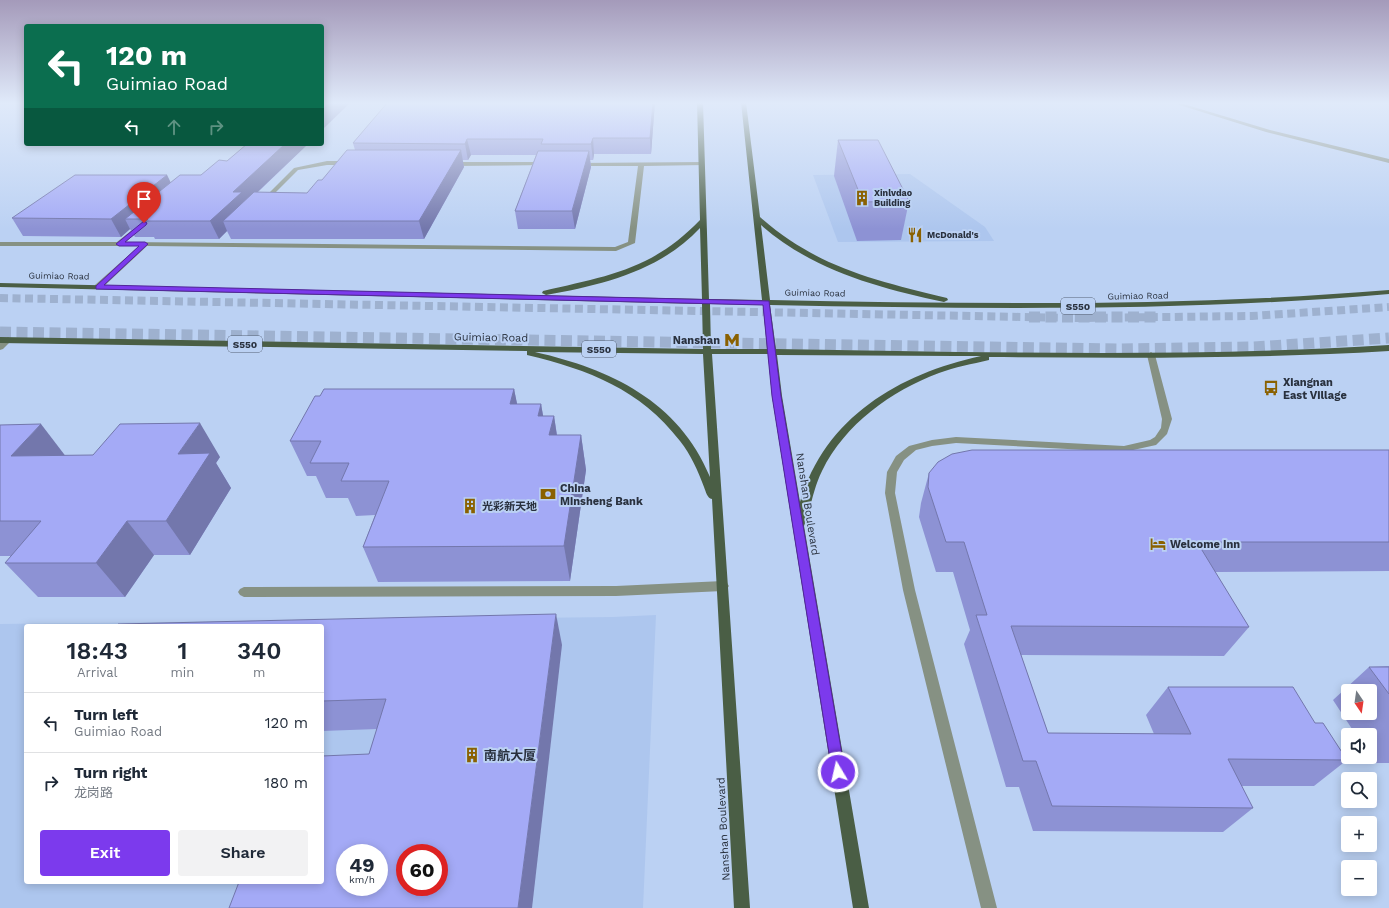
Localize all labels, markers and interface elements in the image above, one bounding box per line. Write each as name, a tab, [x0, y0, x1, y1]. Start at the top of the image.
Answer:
text: 120 m	[106, 39, 187, 72]
icon: left	[40, 40, 92, 92]
text: Guimiao Road	[106, 73, 228, 94]
icon: left	[121, 116, 143, 138]
icon: ahead	[163, 116, 185, 138]
icon: right	[205, 116, 227, 138]
pin	[127, 182, 161, 223]
icon: arrive	[133, 188, 155, 210]
place label: Xinlvdao Building	[874, 188, 913, 208]
building icon: Xinlvdao Building	[853, 189, 871, 207]
restaurant icon: McDonald's	[906, 226, 924, 244]
place label: McDonald's	[927, 230, 979, 240]
street label: Guimiao Road	[28, 270, 90, 282]
street label: Guimiao Road	[784, 287, 846, 299]
street label: Guimiao Road	[1107, 290, 1169, 302]
road number: S550	[1061, 298, 1095, 314]
street label: Guimiao Road	[454, 330, 528, 345]
metro station icon: Nanshan	[723, 331, 741, 349]
place label: Nanshan	[673, 334, 720, 347]
road number: S550	[228, 336, 262, 352]
road number: S550	[582, 341, 616, 357]
place label: Xiangnan East Village	[1283, 376, 1347, 402]
bus stop icon: Xiangnan East Village	[1262, 379, 1280, 397]
street label: Nanshan Boulevard	[793, 452, 822, 556]
place label: China Minsheng Bank	[560, 482, 643, 508]
bank icon: China Minsheng Bank	[539, 485, 557, 503]
building icon: 光彩新天地	[461, 497, 479, 515]
place label: 光彩新天地	[482, 500, 537, 513]
hotel icon: Welcome Inn	[1149, 535, 1167, 553]
place label: Welcome Inn	[1170, 538, 1240, 551]
text: 18:43	[67, 637, 128, 665]
text: 1	[177, 637, 187, 665]
text: 340	[237, 637, 281, 665]
text: Arrival	[77, 665, 118, 680]
text: min	[170, 665, 194, 680]
text: m	[253, 665, 265, 680]
north arrow	[1341, 684, 1377, 720]
map controls	[1341, 684, 1377, 896]
text: Turn left	[74, 706, 138, 724]
icon: left	[40, 712, 62, 734]
text: 120 m	[265, 714, 308, 732]
text: Guimiao Road	[74, 724, 162, 739]
button: sound	[1341, 728, 1377, 764]
building icon: 南航大厦	[463, 746, 481, 764]
place label: 南航大厦	[484, 748, 536, 763]
position arrow	[817, 751, 859, 793]
text: Turn right	[74, 764, 147, 782]
icon: right	[40, 772, 62, 794]
button: search	[1341, 772, 1377, 808]
text: 180 m	[264, 774, 308, 792]
street label: Nanshan Boulevard	[714, 777, 733, 881]
text: 龙岗路	[74, 785, 113, 800]
button: +	[1341, 816, 1377, 852]
button: Exit	[40, 830, 170, 876]
button: Share	[178, 830, 308, 876]
speed limit sign: 60	[396, 844, 448, 896]
text: 49	[349, 853, 375, 877]
button: −	[1341, 860, 1377, 896]
text: km/h	[349, 874, 375, 885]

